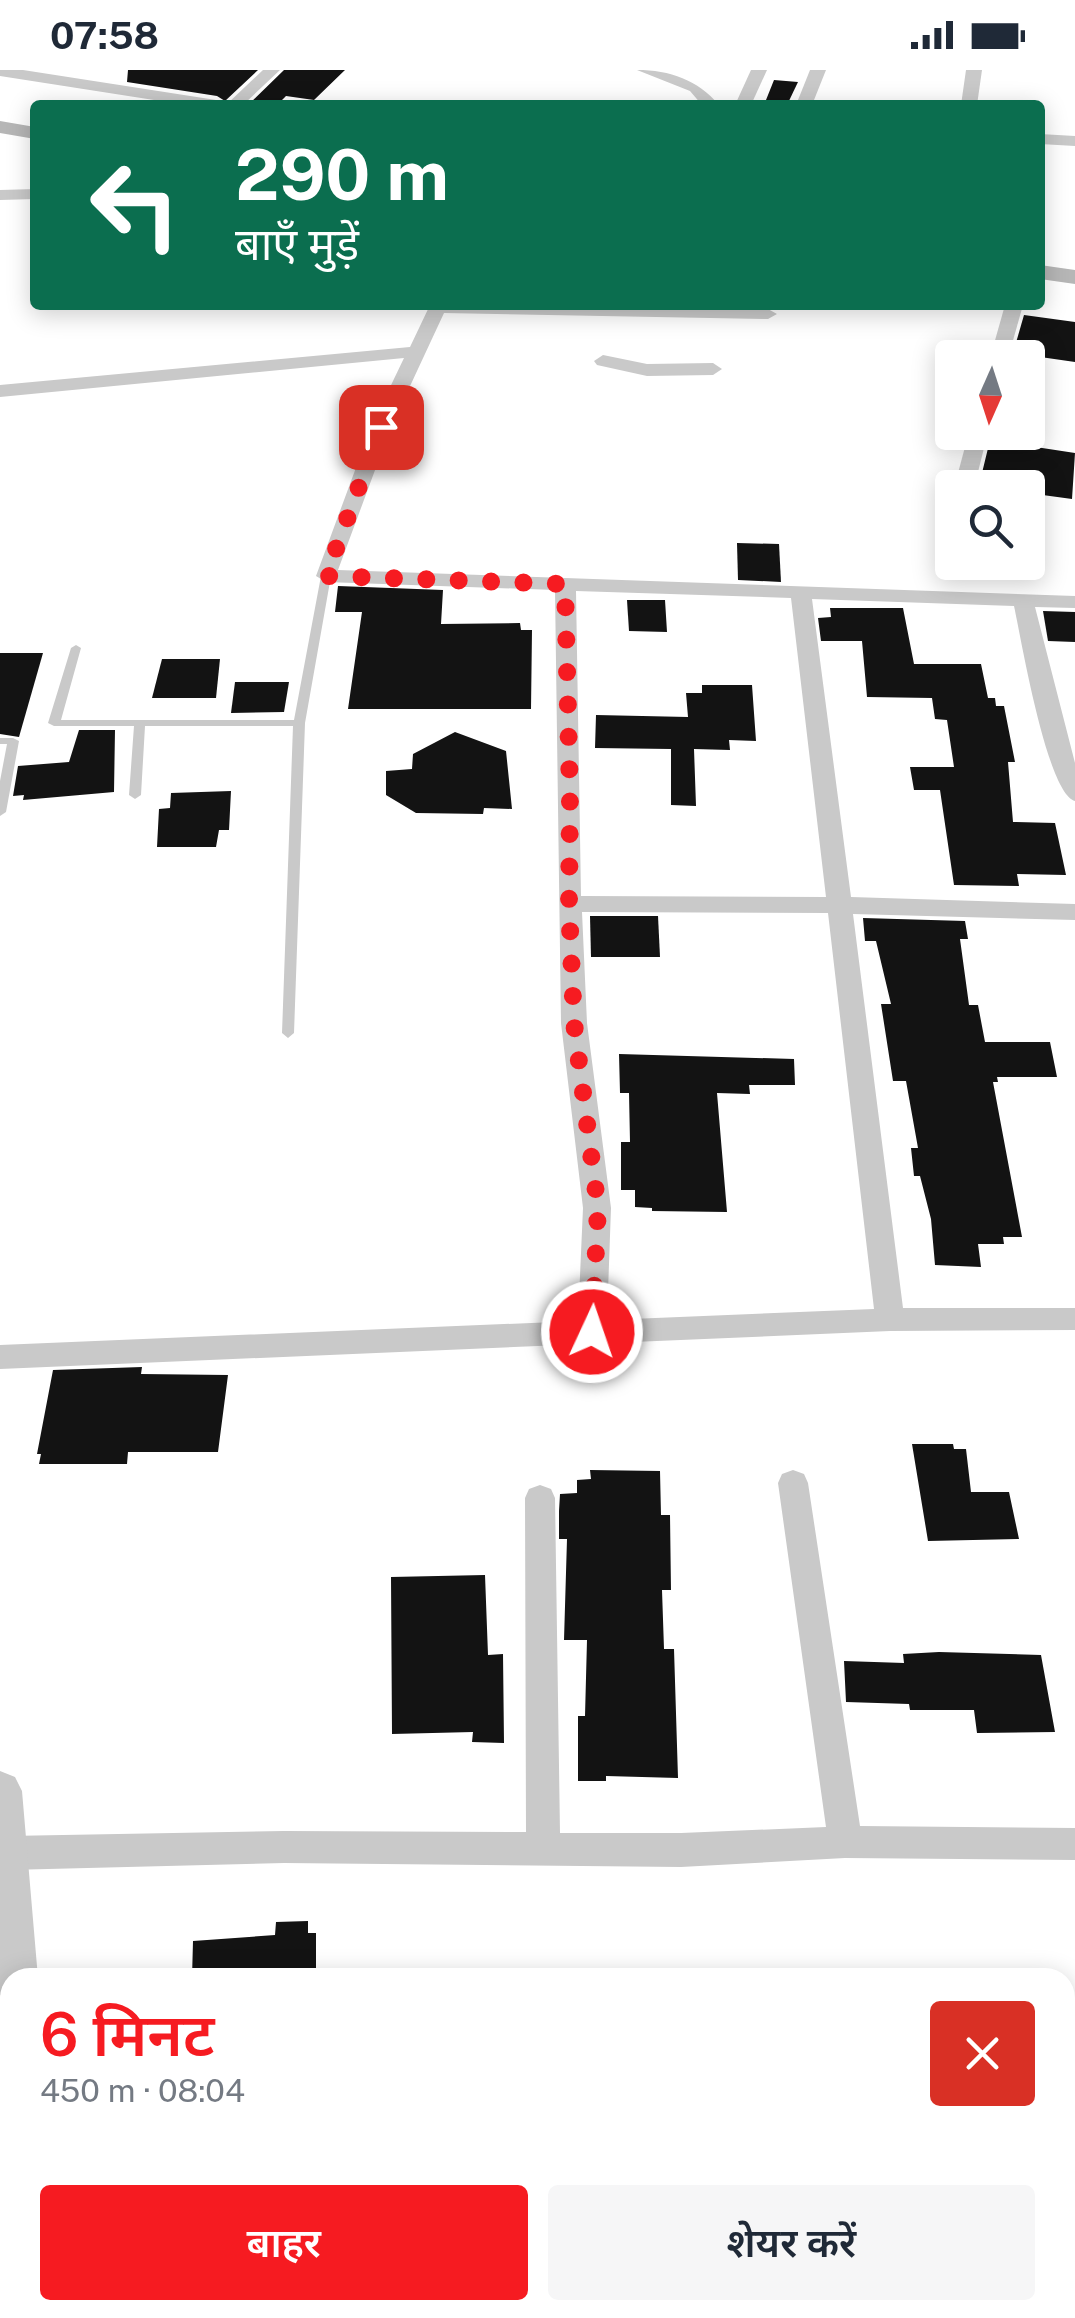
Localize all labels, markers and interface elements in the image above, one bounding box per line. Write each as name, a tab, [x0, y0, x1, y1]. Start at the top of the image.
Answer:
text: 07:58	[50, 13, 159, 58]
text: 290 m	[235, 133, 449, 216]
icon: left	[70, 140, 200, 270]
text: बाएँ मुड़ें	[235, 217, 359, 270]
north arrow	[935, 340, 1045, 450]
map controls	[935, 340, 1045, 580]
pin	[339, 385, 424, 470]
icon: arrive	[354, 400, 409, 455]
button: search	[935, 470, 1045, 580]
position arrow	[540, 1280, 644, 1384]
text: 6 मिनट	[40, 1999, 214, 2070]
button: close	[930, 2001, 1035, 2106]
text: 450 m · 08:04	[40, 2072, 245, 2109]
button: बाहर	[40, 2185, 528, 2300]
button: शेयर करें	[548, 2185, 1035, 2300]

